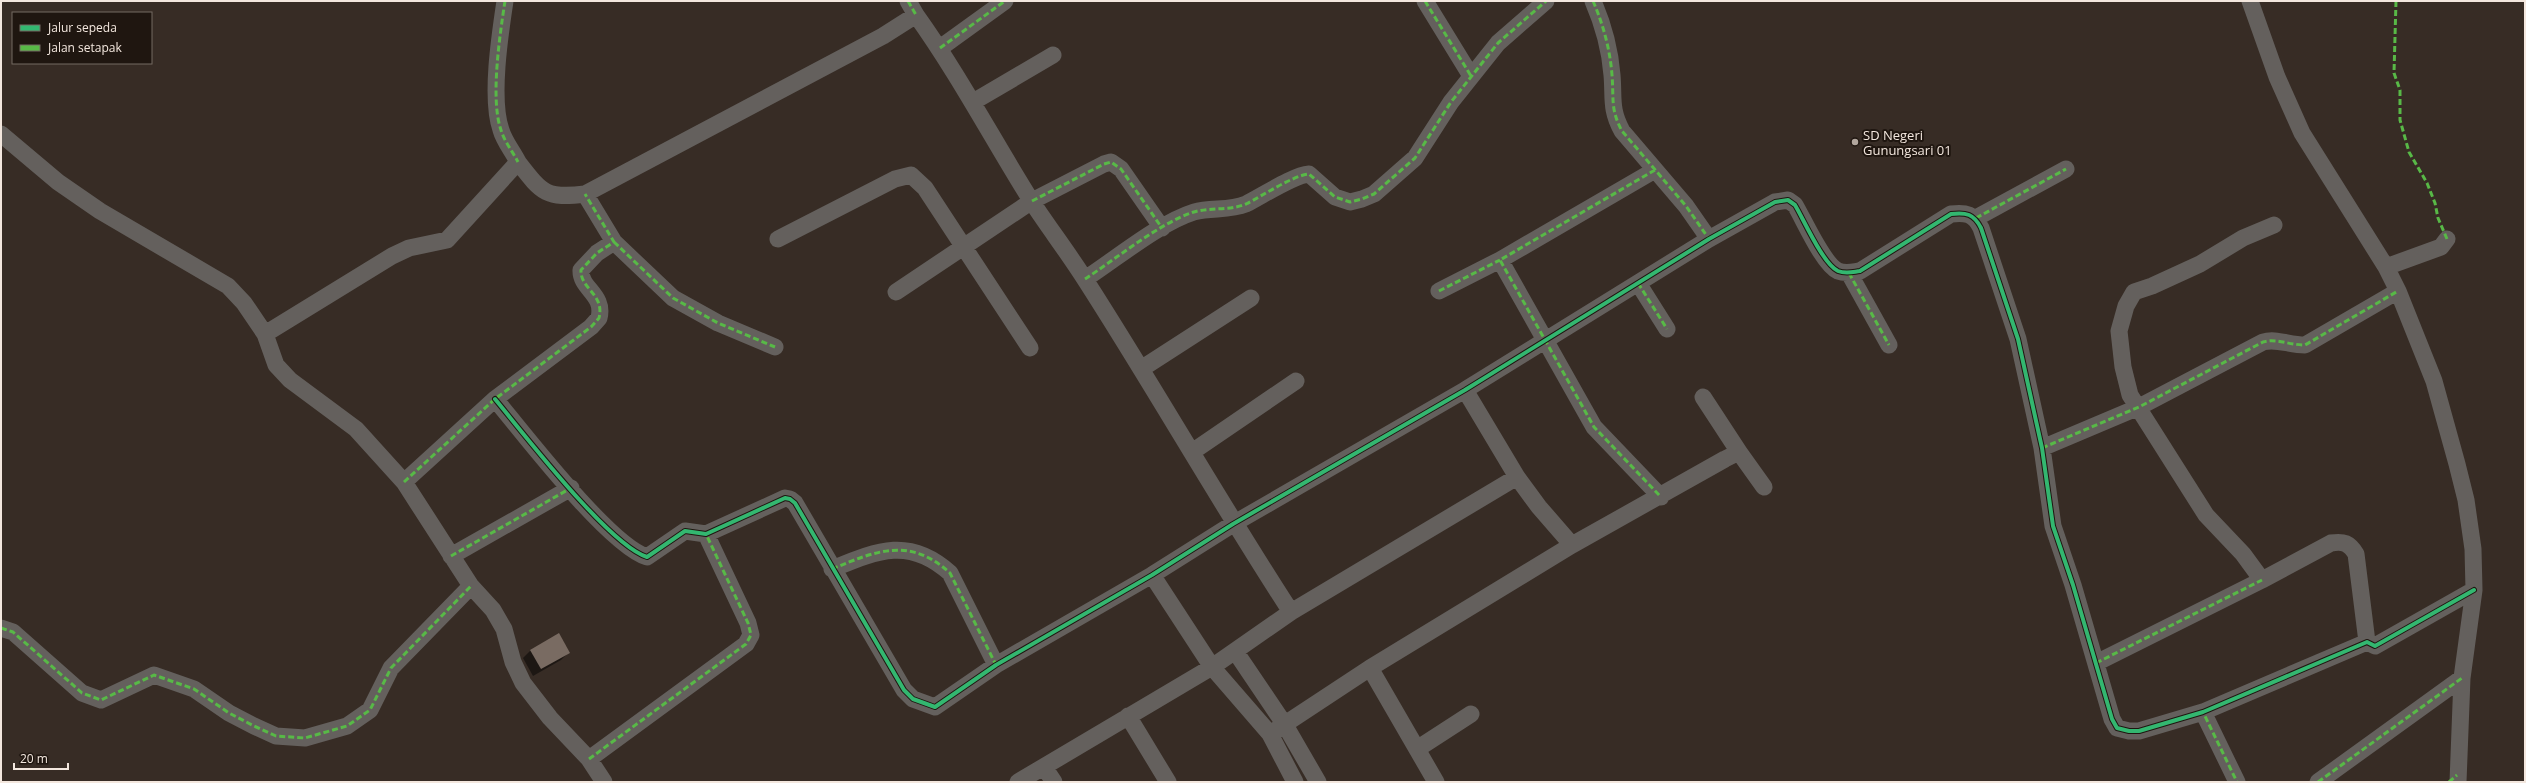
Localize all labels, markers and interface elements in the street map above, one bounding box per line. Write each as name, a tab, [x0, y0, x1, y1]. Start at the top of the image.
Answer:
legend	[12, 12, 152, 64]
text: Jalur sepeda	[47, 19, 117, 36]
text: Jalan setapak	[47, 39, 122, 56]
place label: SD Negeri Gunungsari 01	[1863, 126, 1952, 159]
marker: SD Negeri Gunungsari 01	[1850, 137, 1860, 147]
scale bar	[14, 745, 68, 771]
text: 20 m	[20, 750, 48, 767]

